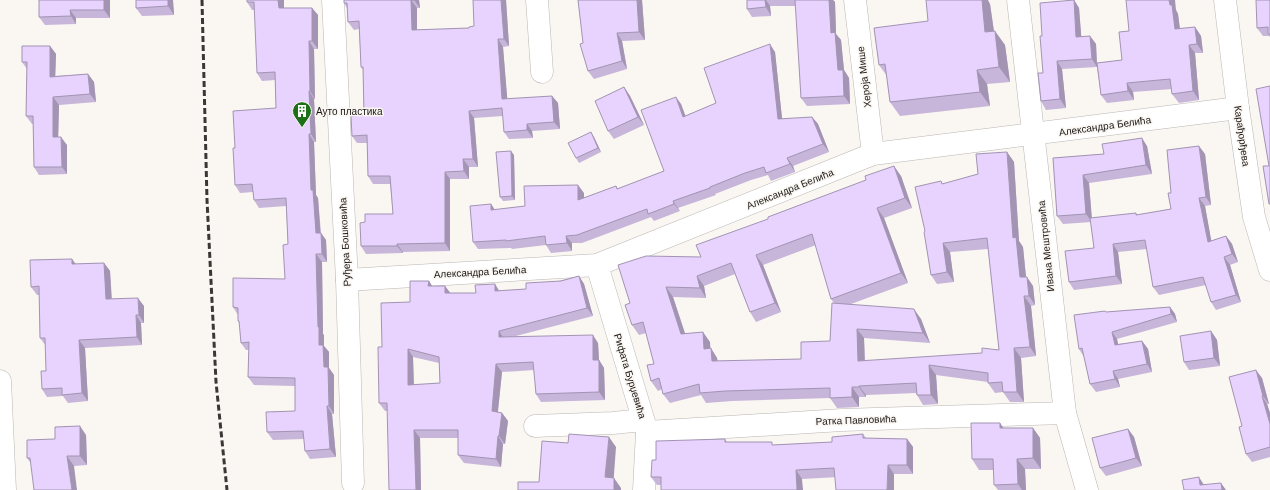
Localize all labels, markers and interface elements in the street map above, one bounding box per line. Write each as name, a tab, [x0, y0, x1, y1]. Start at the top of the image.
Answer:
street label: Хероја Мише	[855, 45, 873, 108]
building icon: Ауто пластика	[291, 100, 313, 128]
street label: Карађорђева	[1232, 105, 1252, 167]
place label: Ауто пластика	[316, 106, 383, 117]
street label: Александра Белића	[1058, 114, 1152, 138]
street label: Александра Белића	[745, 166, 835, 211]
street label: Руђера Бошковића	[337, 197, 353, 287]
street label: Ивана Мештровића	[1036, 199, 1056, 292]
street label: Александра Белића	[433, 264, 527, 280]
street label: Рифата Бурџевића	[612, 332, 648, 420]
street label: Ратка Павловића	[816, 413, 897, 427]

